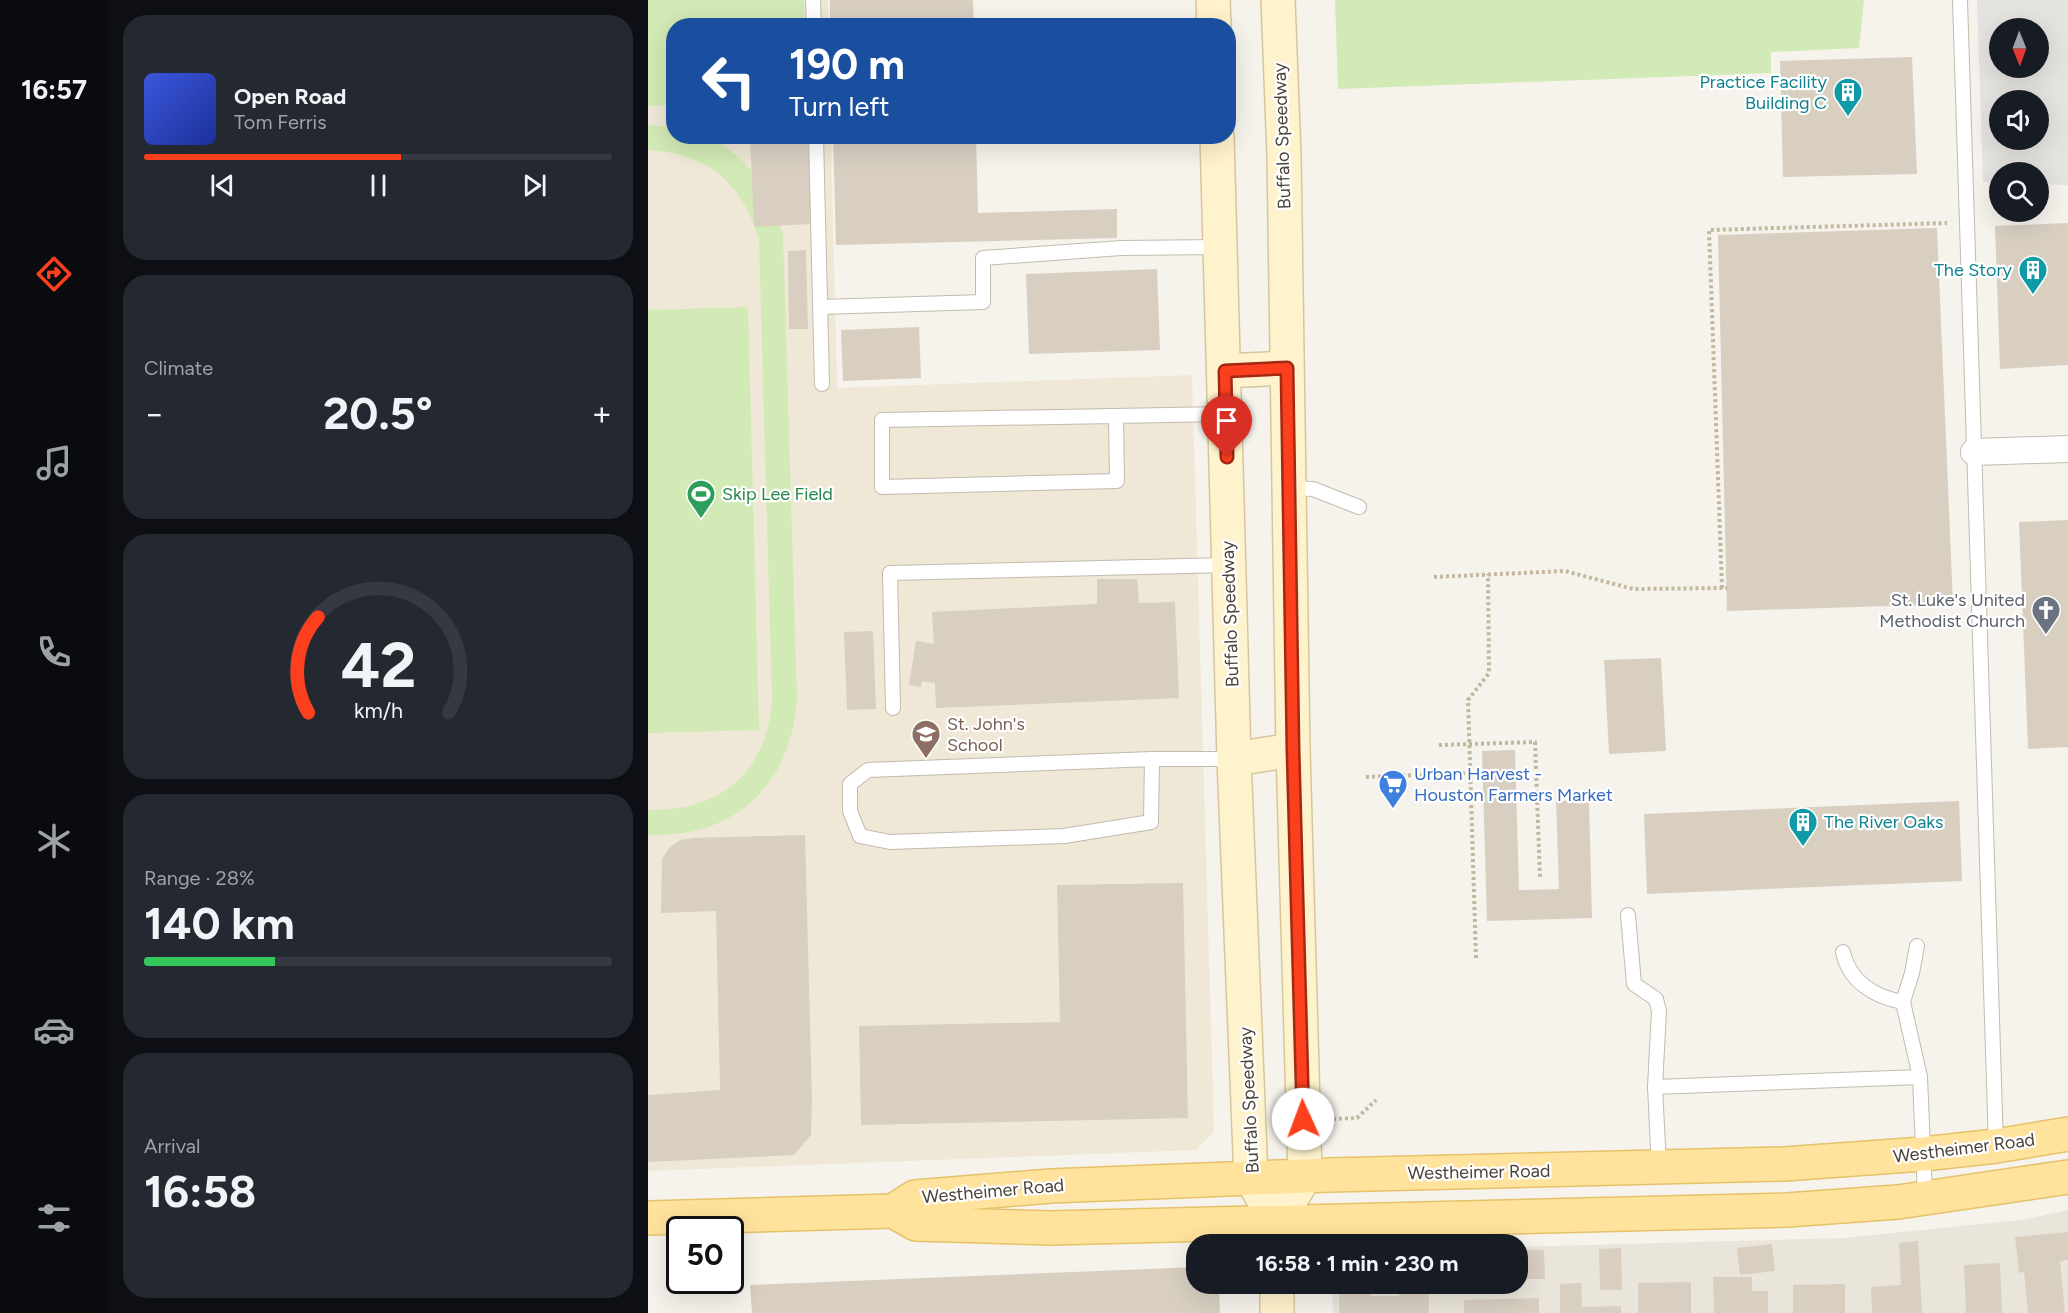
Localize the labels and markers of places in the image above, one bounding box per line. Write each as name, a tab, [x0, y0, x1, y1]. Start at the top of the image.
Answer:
place label: Practice Facility Building C	[1699, 71, 1828, 114]
building icon: Practice Facility Building C	[1832, 76, 1864, 118]
building icon: The Story	[2017, 254, 2049, 296]
place label: The Story	[1934, 259, 2013, 281]
pin	[1201, 395, 1252, 457]
sports icon: Skip Lee Field	[685, 478, 717, 520]
place label: Skip Lee Field	[722, 483, 833, 505]
place label: St. Luke's United Methodist Church	[1879, 589, 2025, 632]
church icon: St. Luke's United Methodist Church	[2030, 594, 2062, 636]
place label: St. John's School	[947, 713, 1025, 756]
school or university icon: St. John's School	[910, 718, 942, 760]
place label: Urban Harvest - Houston Farmers Market	[1414, 763, 1613, 806]
supermarket icon: Urban Harvest - Houston Farmers Market	[1377, 768, 1409, 810]
building icon: The River Oaks	[1787, 806, 1819, 848]
place label: The River Oaks	[1824, 811, 1943, 833]

